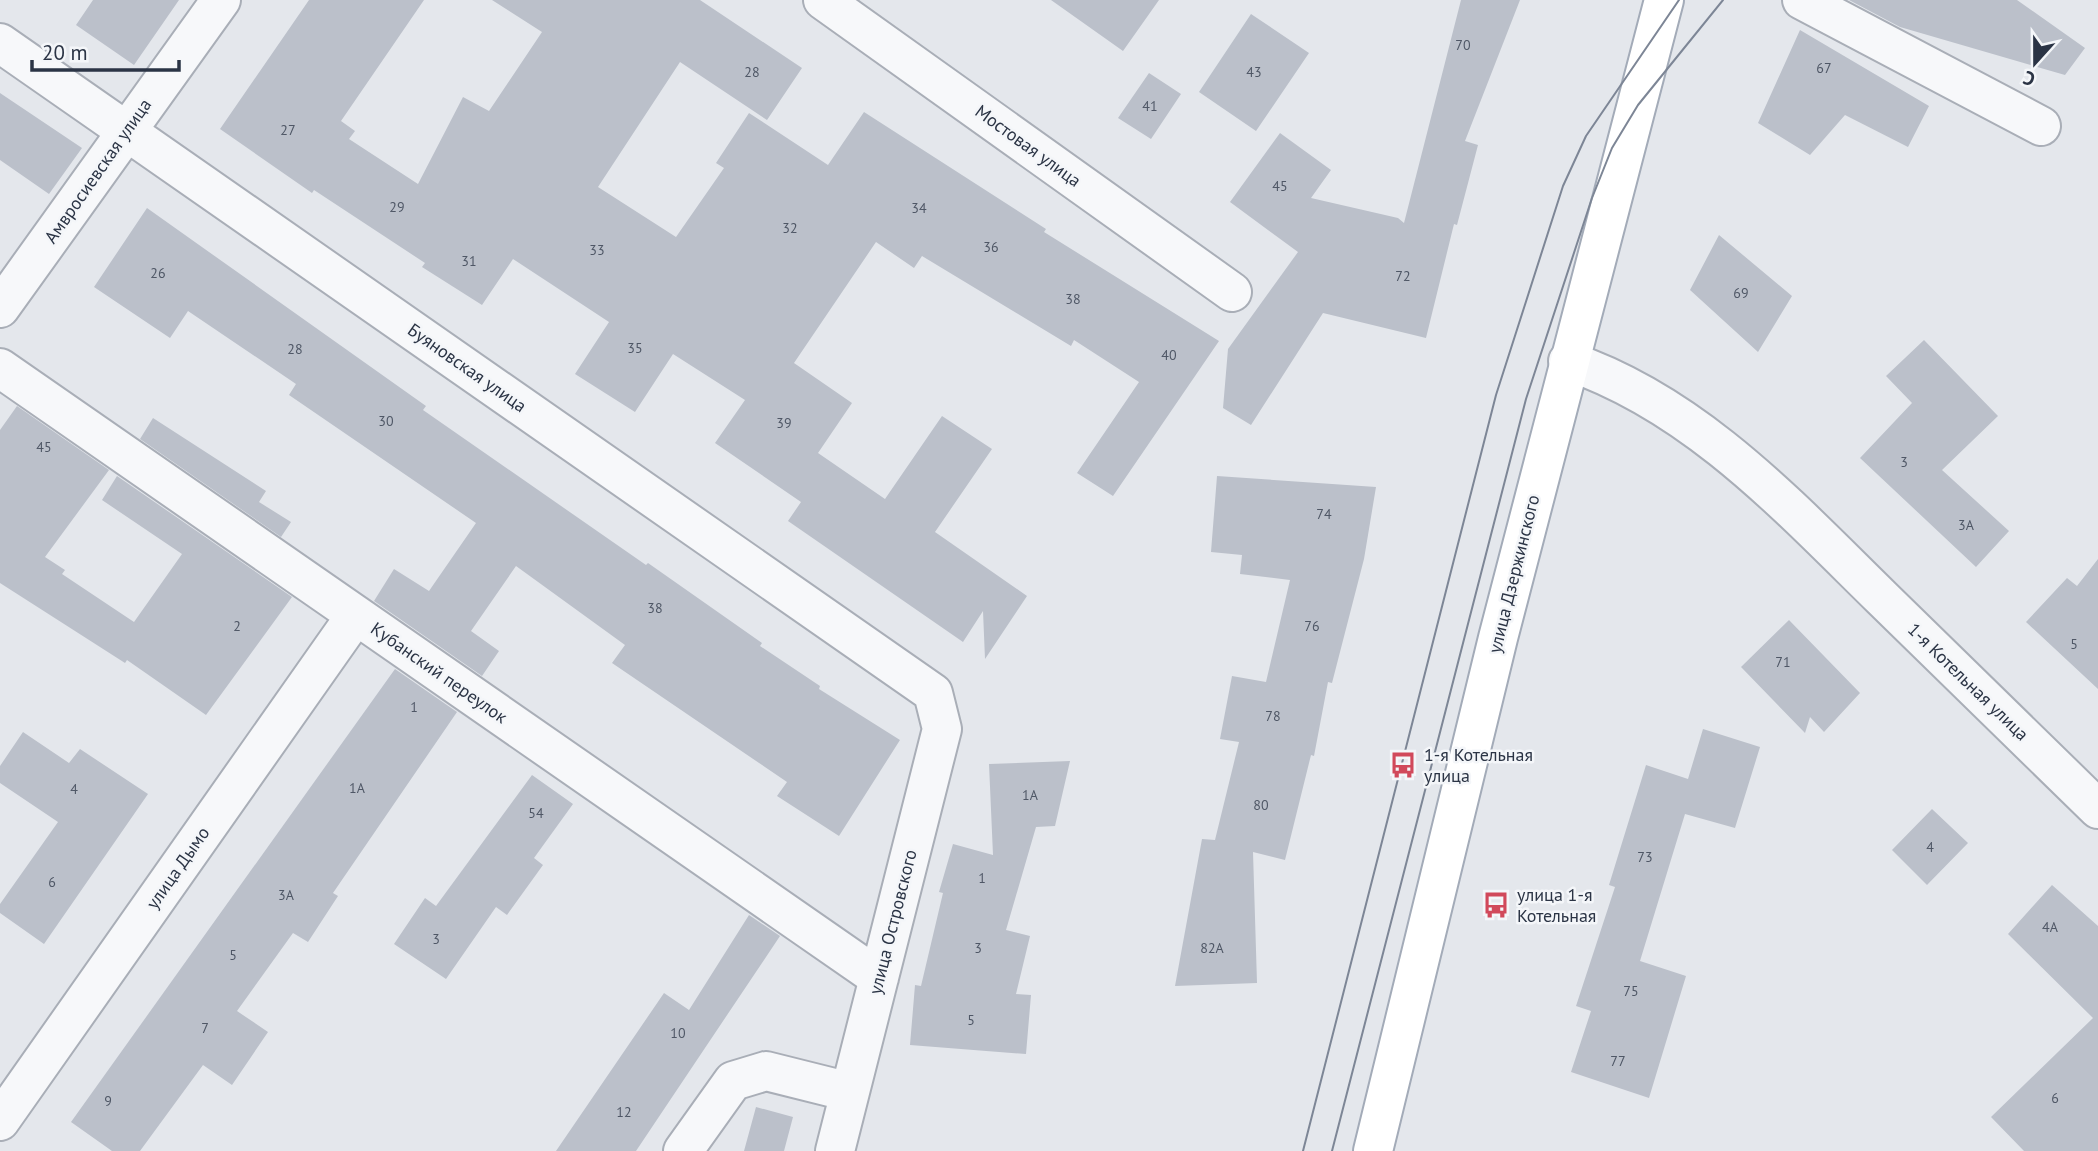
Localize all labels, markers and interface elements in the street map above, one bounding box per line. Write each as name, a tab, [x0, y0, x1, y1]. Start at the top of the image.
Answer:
scale bar	[32, 28, 178, 72]
north arrow	[2000, 28, 2070, 98]
house number: 70	[1455, 36, 1471, 54]
text: 20 m	[42, 39, 88, 66]
house number: 67	[1816, 59, 1832, 77]
house number: 28	[744, 63, 760, 81]
house number: 43	[1246, 63, 1262, 81]
text: С	[2019, 66, 2038, 92]
street label: Амвросиевская улица	[39, 94, 156, 248]
house number: 41	[1142, 97, 1158, 115]
street label: Мостовая улица	[971, 99, 1086, 192]
house number: 27	[280, 121, 296, 139]
house number: 45	[1272, 177, 1288, 195]
house number: 29	[389, 198, 405, 216]
house number: 34	[911, 199, 927, 217]
house number: 32	[782, 219, 798, 237]
house number: 36	[983, 238, 999, 256]
house number: 33	[589, 241, 605, 259]
house number: 31	[461, 252, 477, 270]
house number: 26	[150, 264, 166, 282]
house number: 72	[1395, 267, 1411, 285]
house number: 69	[1733, 284, 1749, 302]
house number: 38	[1065, 290, 1081, 308]
street label: Буяновская улица	[403, 318, 531, 417]
house number: 35	[627, 339, 643, 357]
house number: 28	[287, 340, 303, 358]
house number: 40	[1161, 346, 1177, 364]
house number: 30	[378, 412, 394, 430]
house number: 39	[776, 414, 792, 432]
house number: 45	[36, 438, 52, 456]
house number: 3	[1900, 453, 1908, 471]
street label: улица Дзержинского	[1483, 492, 1544, 655]
house number: 74	[1316, 505, 1332, 523]
house number: 3А	[1958, 516, 1975, 534]
house number: 38	[647, 599, 663, 617]
house number: 2	[233, 617, 241, 635]
street label: Кубанский переулок	[366, 617, 512, 729]
house number: 76	[1304, 617, 1320, 635]
street label: 1-я Котельная улица	[1903, 618, 2034, 745]
house number: 5	[2070, 635, 2078, 653]
house number: 71	[1775, 653, 1791, 671]
house number: 1	[410, 698, 418, 716]
house number: 78	[1265, 707, 1281, 725]
place label: 1-я Котельная улица	[1424, 743, 1533, 787]
bus stop icon: 1-я Котельная улица	[1388, 750, 1418, 780]
house number: 1А	[349, 779, 366, 797]
house number: 4	[70, 780, 78, 798]
house number: 1А	[1022, 786, 1039, 804]
house number: 80	[1253, 796, 1269, 814]
house number: 54	[528, 804, 544, 822]
street label: улица Дымо	[141, 822, 214, 913]
house number: 4	[1926, 838, 1934, 856]
street label: улица Островского	[863, 847, 922, 997]
house number: 73	[1637, 848, 1653, 866]
house number: 1	[978, 869, 986, 887]
house number: 6	[48, 873, 56, 891]
place label: улица 1-я Котельная	[1517, 883, 1596, 927]
house number: 3А	[278, 886, 295, 904]
bus stop icon: улица 1-я Котельная	[1481, 890, 1511, 920]
house number: 4А	[2042, 918, 2059, 936]
house number: 3	[432, 930, 440, 948]
house number: 3	[974, 939, 982, 957]
house number: 82А	[1200, 939, 1225, 957]
house number: 5	[229, 946, 237, 964]
house number: 75	[1623, 982, 1639, 1000]
house number: 5	[967, 1011, 975, 1029]
house number: 7	[201, 1019, 209, 1037]
house number: 10	[670, 1024, 686, 1042]
house number: 77	[1610, 1052, 1626, 1070]
house number: 6	[2051, 1089, 2059, 1107]
house number: 9	[104, 1092, 112, 1110]
house number: 12	[616, 1103, 632, 1121]

